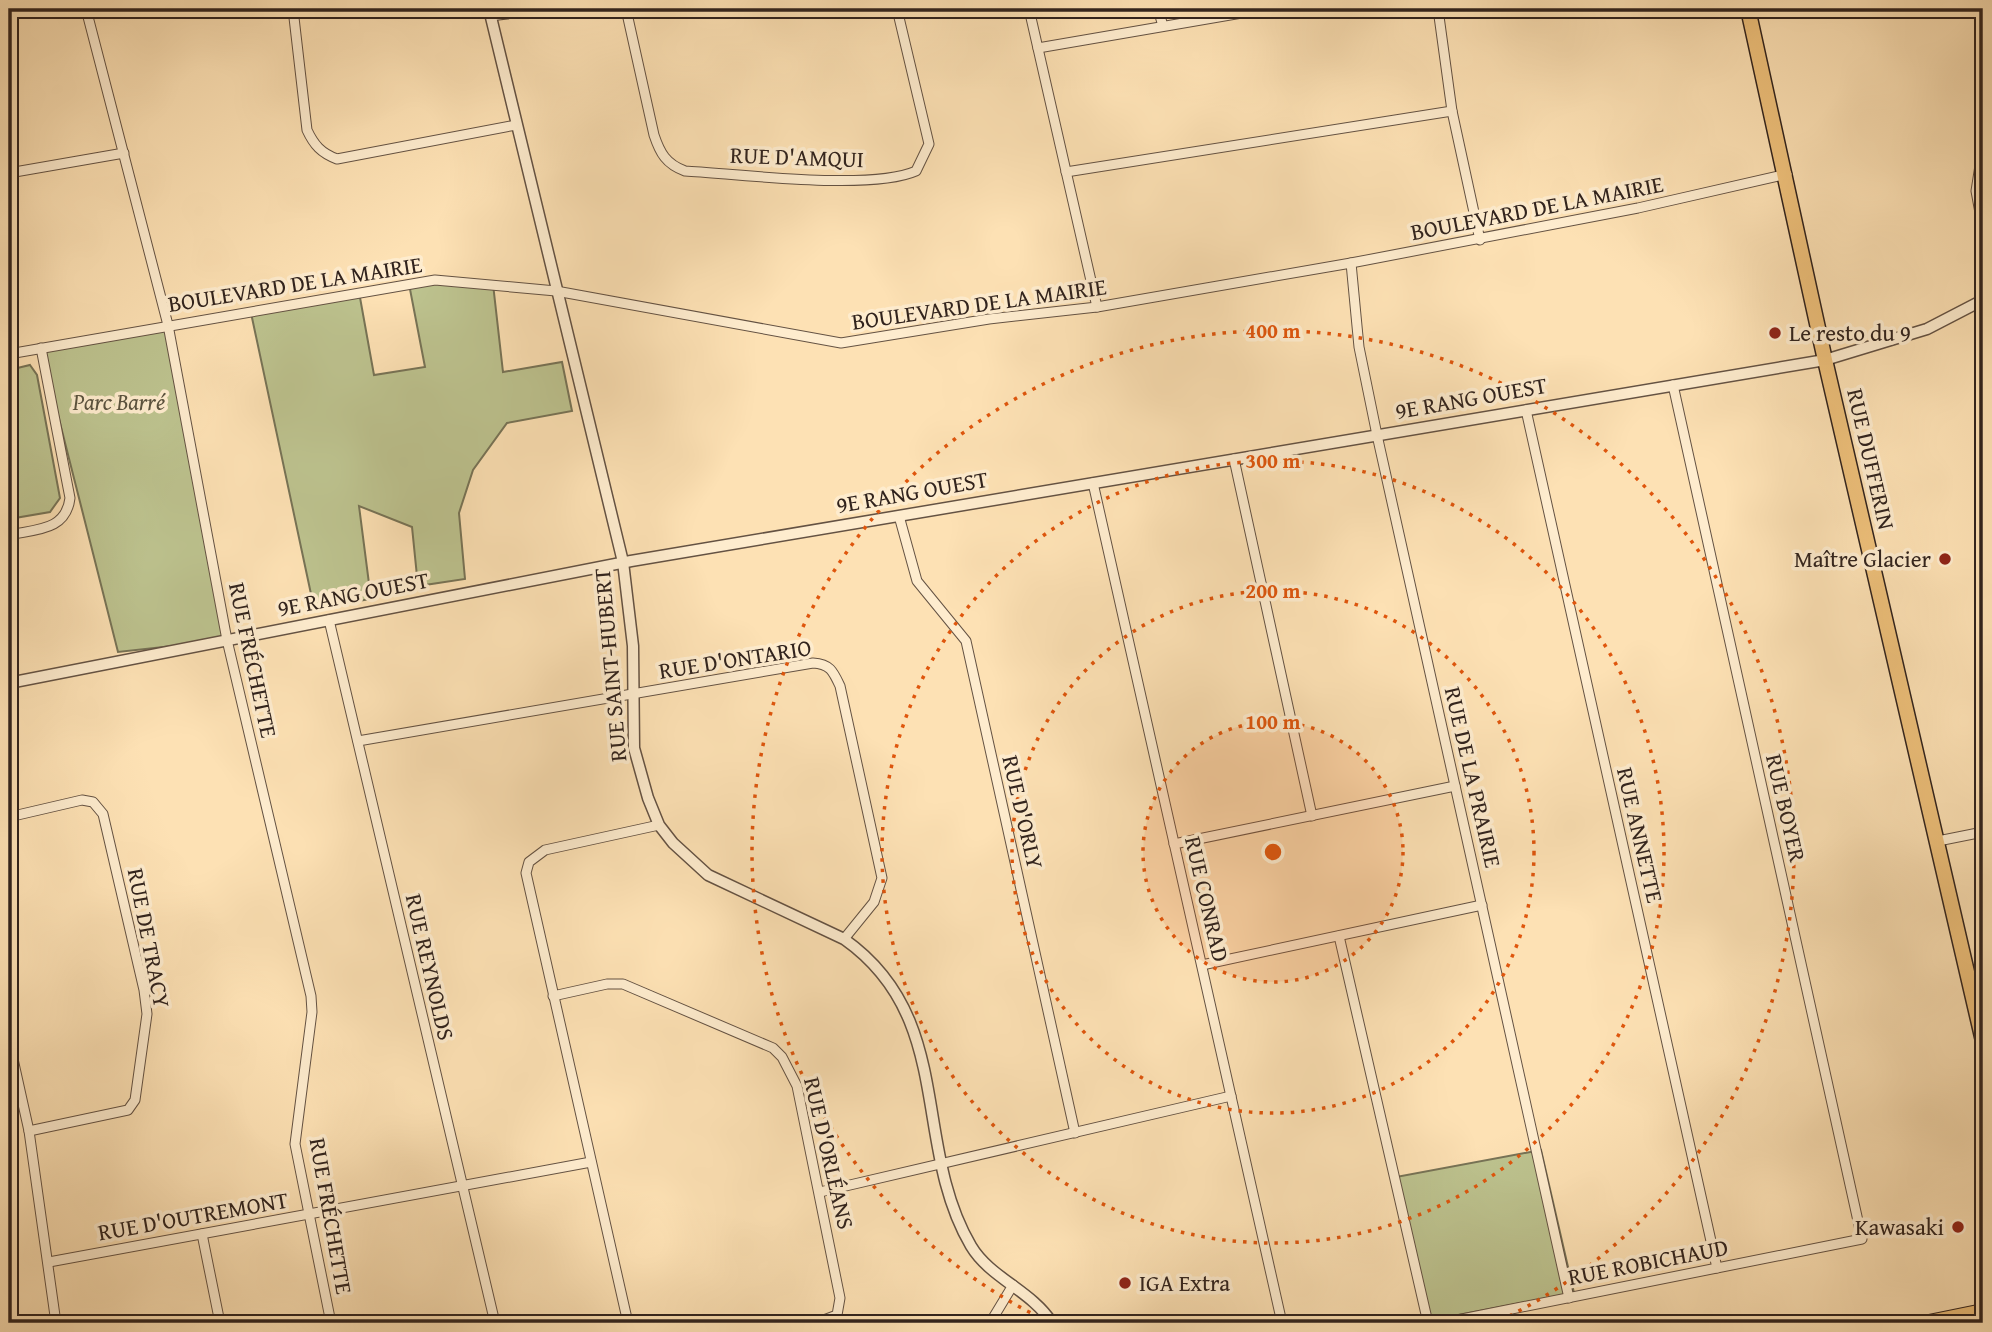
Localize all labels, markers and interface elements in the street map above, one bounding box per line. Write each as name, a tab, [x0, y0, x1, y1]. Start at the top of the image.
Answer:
street label: RUE D'AMQUI	[729, 138, 865, 175]
street label: BOULEVARD DE LA MAIRIE	[1408, 167, 1666, 248]
street label: BOULEVARD DE LA MAIRIE	[166, 247, 424, 320]
street label: BOULEVARD DE LA MAIRIE	[850, 269, 1108, 338]
text: 400 m	[1245, 315, 1301, 346]
place label: Le resto du 9	[1789, 316, 1911, 349]
marker: Le resto du 9	[1767, 325, 1783, 341]
street label: 9E RANG OUEST	[1392, 368, 1549, 427]
park label: Parc Barré	[72, 385, 166, 418]
street label: RUE DUFFERIN	[1839, 385, 1904, 533]
text: 300 m	[1245, 445, 1301, 476]
street label: 9E RANG OUEST	[833, 462, 990, 521]
place label: Maître Glacier	[1794, 542, 1932, 575]
marker: Maître Glacier	[1937, 551, 1953, 567]
street label: 9E RANG OUEST	[274, 563, 431, 624]
street label: RUE SAINT-HUBERT	[585, 567, 634, 763]
text: 200 m	[1245, 575, 1301, 606]
street label: RUE FRÉCHETTE	[221, 579, 286, 741]
street label: RUE D'ONTARIO	[656, 630, 813, 687]
street label: RUE DE LA PRAIRIE	[1437, 683, 1510, 871]
text: 100 m	[1245, 706, 1301, 737]
street label: RUE BOYER	[1758, 751, 1815, 866]
street label: RUE D'ORLY	[994, 752, 1053, 872]
street label: RUE ANNETTE	[1609, 764, 1672, 906]
street label: RUE CONRAD	[1177, 833, 1238, 965]
centre of rings	[1261, 840, 1285, 864]
street label: RUE DE TRACY	[120, 865, 179, 1011]
street label: RUE REYNOLDS	[398, 890, 463, 1043]
street label: RUE D'ORLÉANS	[796, 1074, 863, 1232]
street label: RUE FRÉCHETTE	[302, 1135, 361, 1297]
street label: RUE D'OUTREMONT	[95, 1183, 291, 1248]
place label: Kawasaki	[1855, 1210, 1944, 1243]
marker: Kawasaki	[1950, 1219, 1966, 1235]
street label: RUE ROBICHAUD	[1565, 1230, 1731, 1293]
place label: IGA Extra	[1139, 1266, 1230, 1299]
marker: IGA Extra	[1117, 1275, 1133, 1291]

